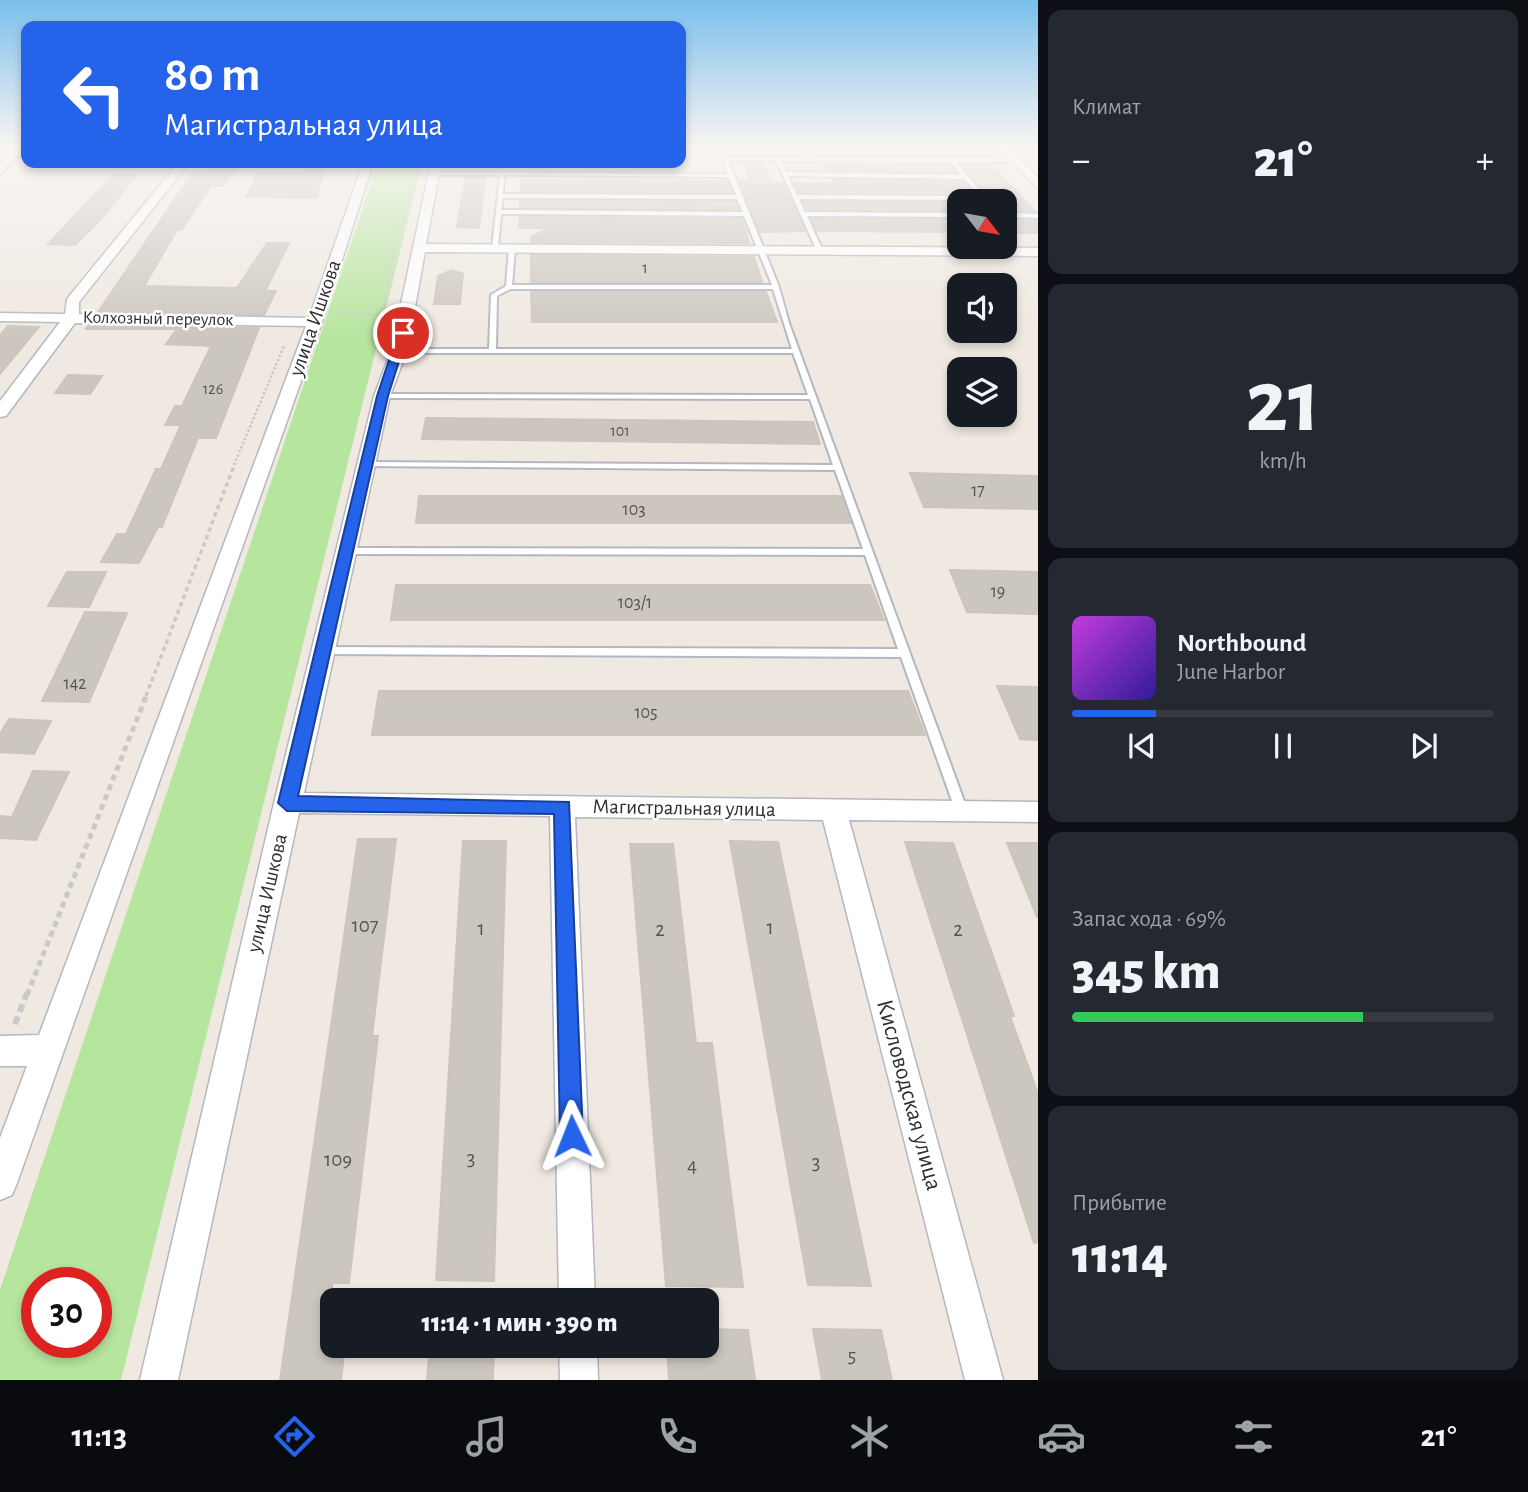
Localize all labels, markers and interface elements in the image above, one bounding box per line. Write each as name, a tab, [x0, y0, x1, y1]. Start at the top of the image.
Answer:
icon: left	[49, 49, 140, 140]
text: 80 m	[164, 51, 261, 100]
text: Климат	[1072, 96, 1141, 119]
text: Магистральная улица	[164, 109, 443, 141]
text: 21°	[1253, 134, 1313, 186]
text: −	[1072, 142, 1090, 180]
text: +	[1476, 142, 1494, 180]
north arrow	[947, 189, 1017, 259]
map controls	[947, 189, 1017, 427]
street label: улица Ишкова	[285, 257, 345, 380]
house number: 1	[642, 260, 648, 276]
button: sound	[947, 273, 1017, 343]
pin	[373, 303, 433, 363]
street label: Колхозный переулок	[82, 309, 234, 329]
icon: arrive	[384, 314, 422, 352]
button: layers	[947, 357, 1017, 427]
text: 21	[1245, 357, 1321, 448]
house number: 126	[203, 381, 223, 397]
house number: 101	[610, 423, 630, 439]
text: km/h	[1259, 450, 1307, 473]
house number: 17	[971, 482, 985, 500]
house number: 103	[622, 501, 646, 519]
house number: 19	[991, 583, 1005, 601]
house number: 103/1	[618, 594, 652, 612]
text: Northbound	[1177, 630, 1306, 656]
text: June Harbor	[1177, 661, 1285, 684]
house number: 142	[63, 675, 87, 693]
house number: 105	[634, 704, 658, 722]
icon: previous	[1123, 727, 1161, 765]
icon: pause	[1264, 727, 1302, 765]
icon: next	[1405, 727, 1443, 765]
street label: Магистральная улица	[592, 796, 776, 820]
street label: улица Ишкова	[243, 831, 291, 955]
text: Запас хода · 69%	[1072, 908, 1226, 931]
house number: 107	[351, 915, 379, 936]
house number: 1	[766, 917, 774, 938]
house number: 1	[477, 918, 485, 939]
house number: 2	[655, 919, 665, 940]
house number: 2	[953, 919, 963, 940]
text: 345 km	[1072, 946, 1221, 998]
street label: Кисловодская улица	[872, 997, 946, 1193]
position arrow	[535, 1099, 609, 1173]
house number: 3	[467, 1148, 475, 1169]
house number: 109	[324, 1149, 352, 1170]
house number: 3	[812, 1152, 820, 1173]
house number: 4	[687, 1155, 697, 1176]
text: Прибытие	[1072, 1192, 1167, 1215]
text: 11:14	[1072, 1230, 1168, 1282]
speed limit sign: 30	[21, 1267, 112, 1358]
text: 11:14 · 1 мин · 390 m	[421, 1310, 618, 1336]
house number: 5	[848, 1345, 856, 1366]
icon: directions	[270, 1412, 319, 1461]
icon: music	[462, 1412, 511, 1461]
icon: phone	[653, 1412, 702, 1461]
icon: climate	[845, 1412, 894, 1461]
icon: car	[1037, 1412, 1086, 1461]
icon: filters	[1229, 1412, 1278, 1461]
text: 11:13	[71, 1420, 127, 1452]
text: 21°	[1421, 1420, 1457, 1452]

